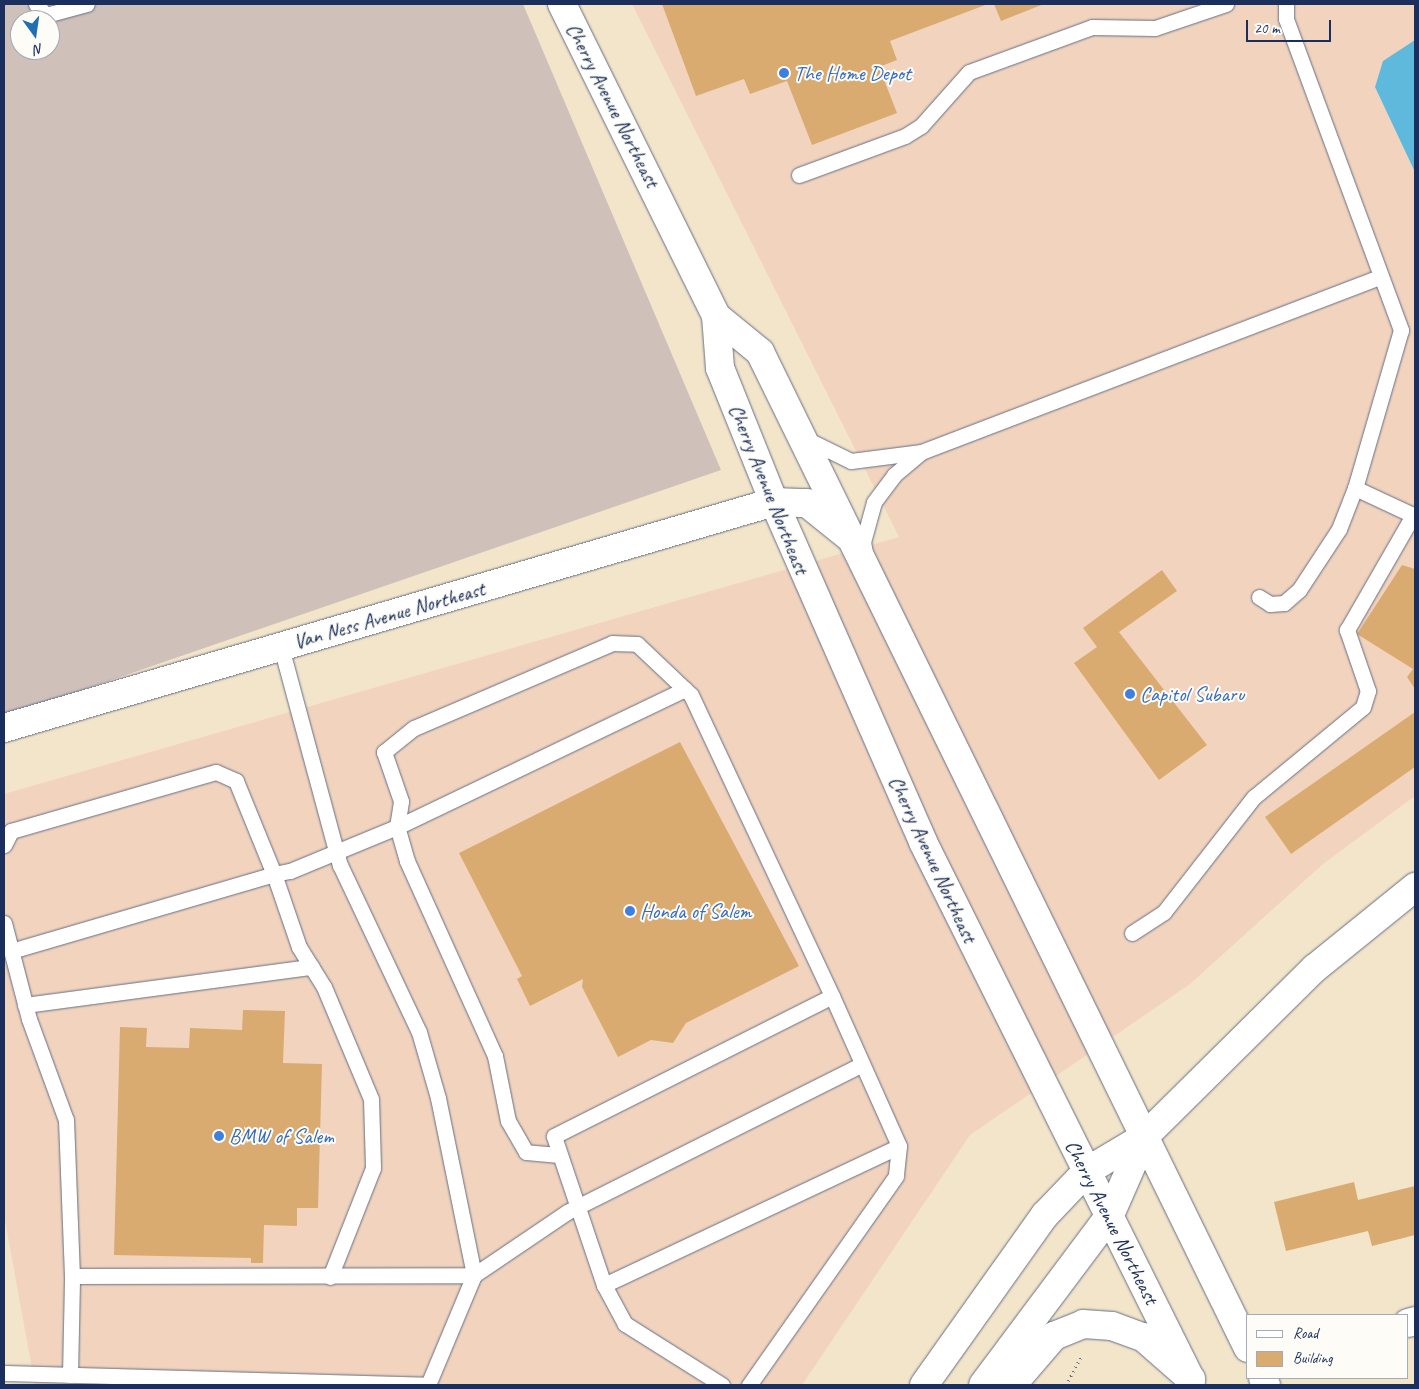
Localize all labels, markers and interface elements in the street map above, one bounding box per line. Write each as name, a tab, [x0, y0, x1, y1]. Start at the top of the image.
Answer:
north arrow	[10, 10, 60, 60]
scale bar	[1249, 10, 1334, 42]
street label: Cherry Avenue Northeast	[561, 19, 665, 191]
text: 20 m	[1254, 19, 1280, 38]
text: N	[32, 40, 45, 58]
place label: The Home Depot	[794, 60, 910, 86]
marker: The Home Depot	[778, 67, 790, 79]
street label: Cherry Avenue Northeast	[723, 400, 815, 578]
street label: Van Ness Avenue Northeast	[290, 575, 488, 655]
place label: Capitol Subaru	[1140, 681, 1244, 707]
marker: Capitol Subaru	[1124, 688, 1136, 700]
street label: Cherry Avenue Northeast	[883, 772, 983, 946]
place label: Honda of Salem	[640, 898, 751, 924]
marker: Honda of Salem	[624, 905, 636, 917]
place label: BMW of Salem	[229, 1123, 335, 1149]
marker: BMW of Salem	[213, 1130, 225, 1142]
street label: Cherry Avenue Northeast	[1060, 1136, 1164, 1308]
legend	[1246, 1314, 1409, 1379]
text: Road	[1293, 1324, 1318, 1343]
text: Building	[1293, 1349, 1332, 1368]

